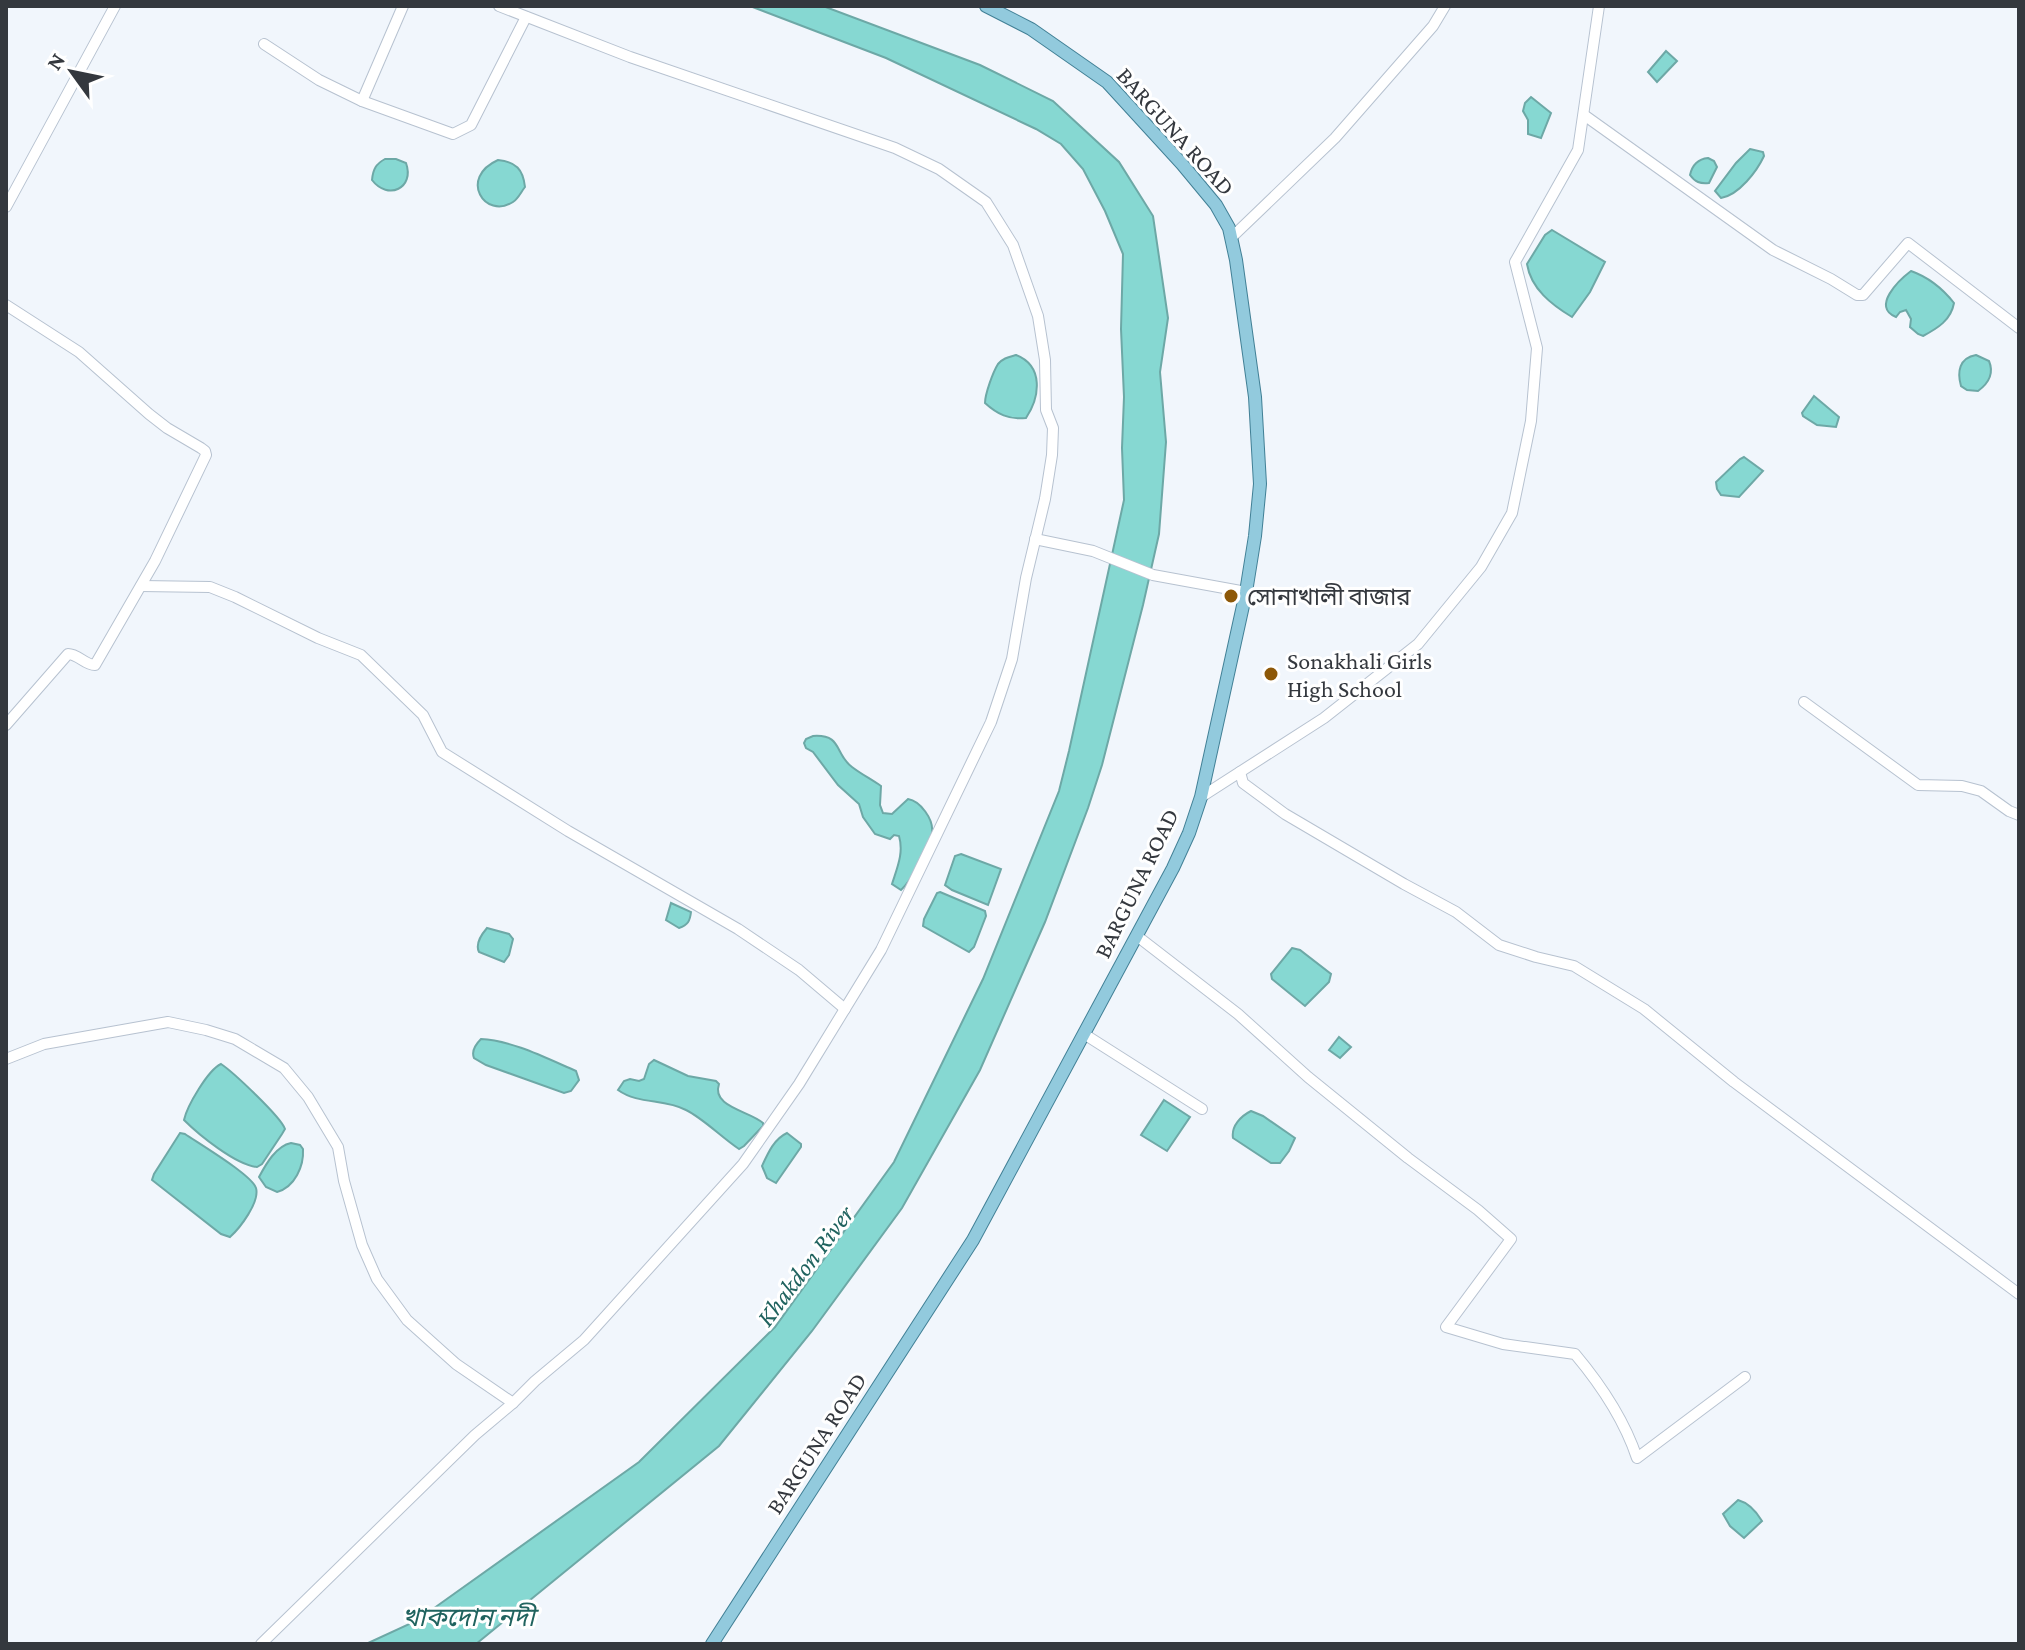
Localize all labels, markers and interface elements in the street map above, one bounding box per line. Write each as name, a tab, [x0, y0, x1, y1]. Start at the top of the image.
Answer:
north arrow	[32, 32, 112, 112]
text: N	[41, 48, 70, 74]
street label: BARGUNA ROAD	[1111, 61, 1241, 201]
place label: সোনাখালী বাজার	[1247, 583, 1411, 610]
marker: সোনাখালী বাজার	[1222, 587, 1240, 605]
place label: Sonakhali Girls High School	[1287, 647, 1432, 702]
marker: Sonakhali Girls High School	[1262, 665, 1280, 683]
street label: BARGUNA ROAD	[1088, 804, 1184, 962]
water label: Khakdon River	[750, 1199, 860, 1332]
street label: BARGUNA ROAD	[760, 1367, 872, 1519]
water label: খাকদোন নদী	[401, 1602, 540, 1632]

